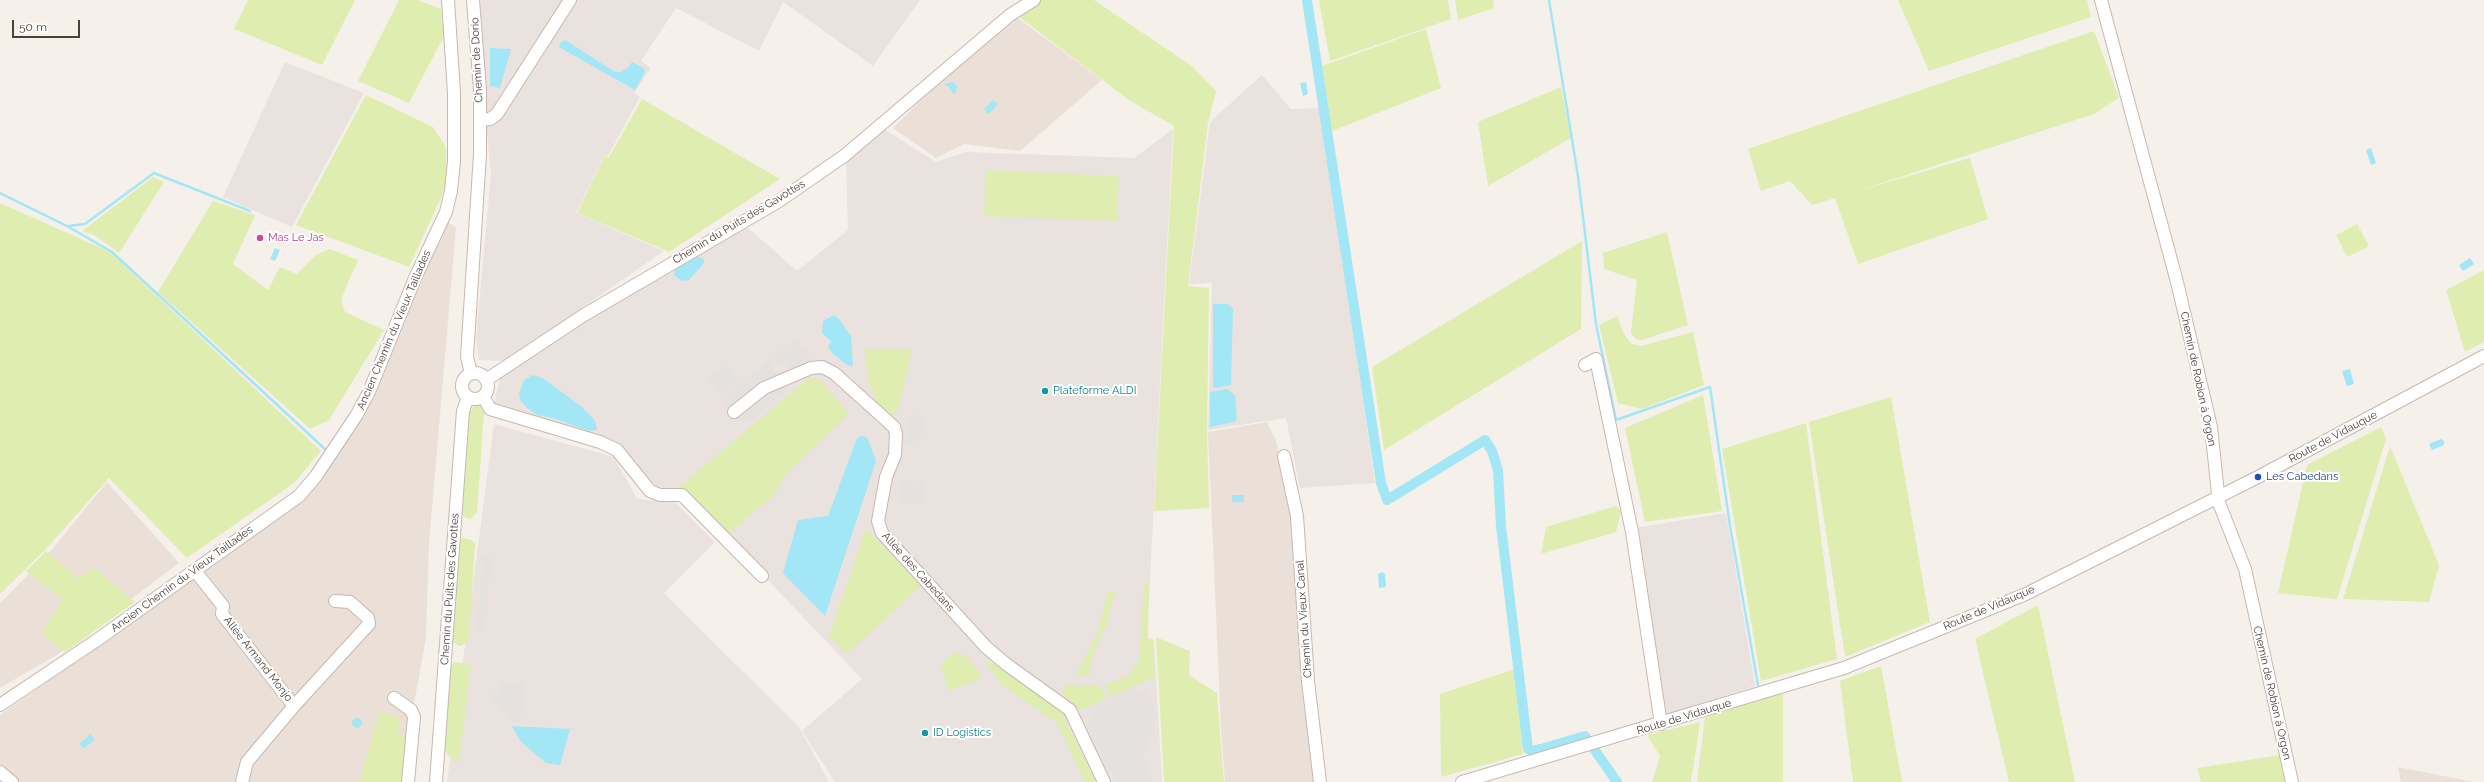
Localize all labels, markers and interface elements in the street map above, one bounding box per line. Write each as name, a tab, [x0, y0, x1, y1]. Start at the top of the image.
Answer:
scale bar	[14, 12, 82, 38]
street label: Chemin de Dorio	[468, 17, 486, 103]
text: 50 m	[19, 20, 47, 34]
street label: Chemin du Puits des Gavottes	[670, 177, 808, 267]
place label: Mas Le Jas	[268, 231, 324, 245]
marker: Mas Le Jas	[255, 233, 265, 243]
street label: Ancien Chemin du Vieux Taillades	[354, 248, 434, 412]
street label: Chemin de Robion à Orgon	[2177, 311, 2219, 447]
place label: Plateforme ALDI	[1053, 384, 1136, 398]
marker: Plateforme ALDI	[1040, 386, 1050, 396]
street label: Route de Vidauque	[2287, 408, 2379, 466]
place label: Les Cabedans	[2266, 470, 2338, 484]
marker: Les Cabedans	[2253, 472, 2263, 482]
street label: Chemin du Puits des Gavottes	[438, 513, 462, 665]
street label: Ancien Chemin du Vieux Taillades	[109, 523, 255, 635]
street label: Allée des Cabedans	[879, 530, 957, 614]
street label: Chemin du Vieux Canal	[1293, 559, 1315, 679]
street label: Route de Vidauque	[1941, 583, 2037, 633]
street label: Allée Armand Monjo	[221, 614, 295, 704]
street label: Chemin de Robion à Orgon	[2250, 625, 2294, 761]
street label: Route de Vidauque	[1635, 696, 1733, 738]
place label: ID Logistics	[933, 726, 991, 740]
marker: ID Logistics	[920, 728, 930, 738]

